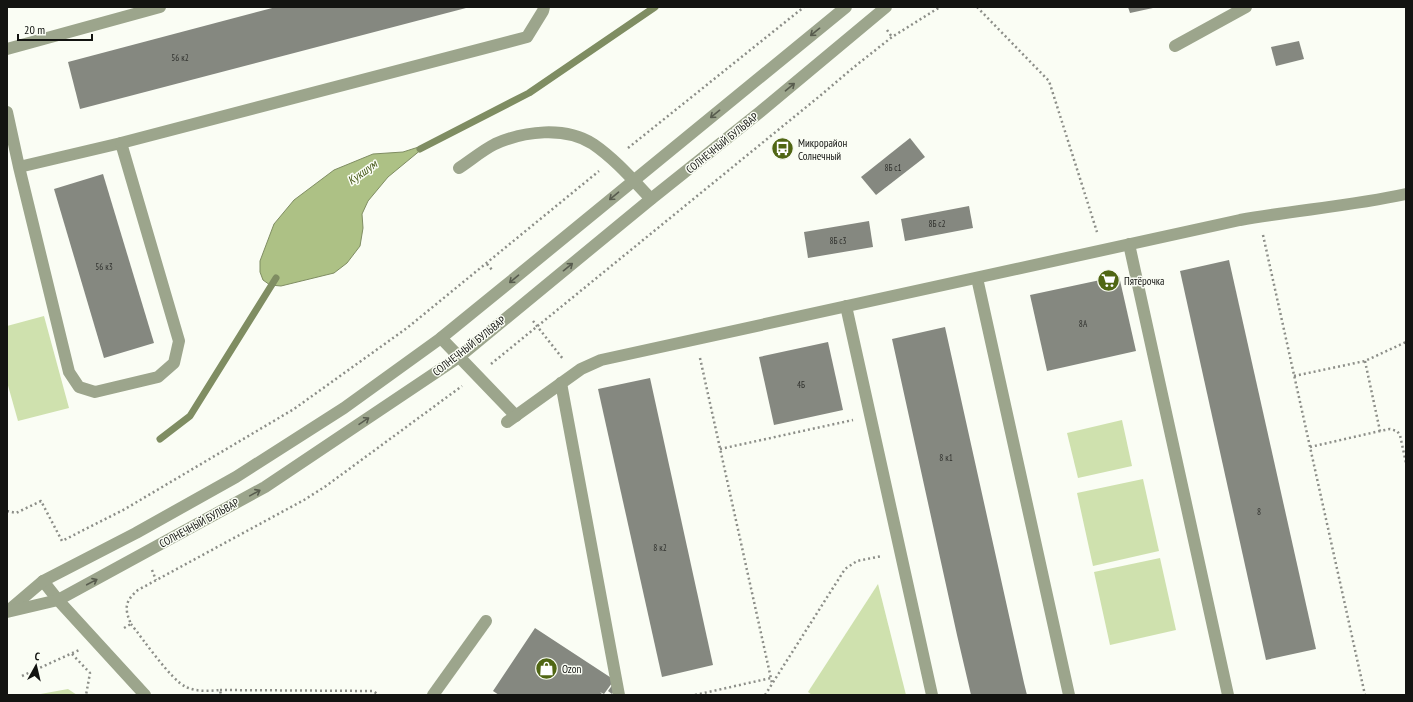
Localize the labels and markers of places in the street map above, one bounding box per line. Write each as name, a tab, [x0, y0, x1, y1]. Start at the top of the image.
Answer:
bus stop icon: Микрорайон Солнечный	[769, 136, 795, 162]
place label: Микрорайон Солнечный	[798, 136, 847, 163]
supermarket icon: Пятёрочка	[1096, 268, 1122, 294]
place label: Пятёрочка	[1124, 274, 1165, 288]
shop icon: Ozon	[533, 656, 559, 682]
place label: Ozon	[562, 662, 581, 676]

